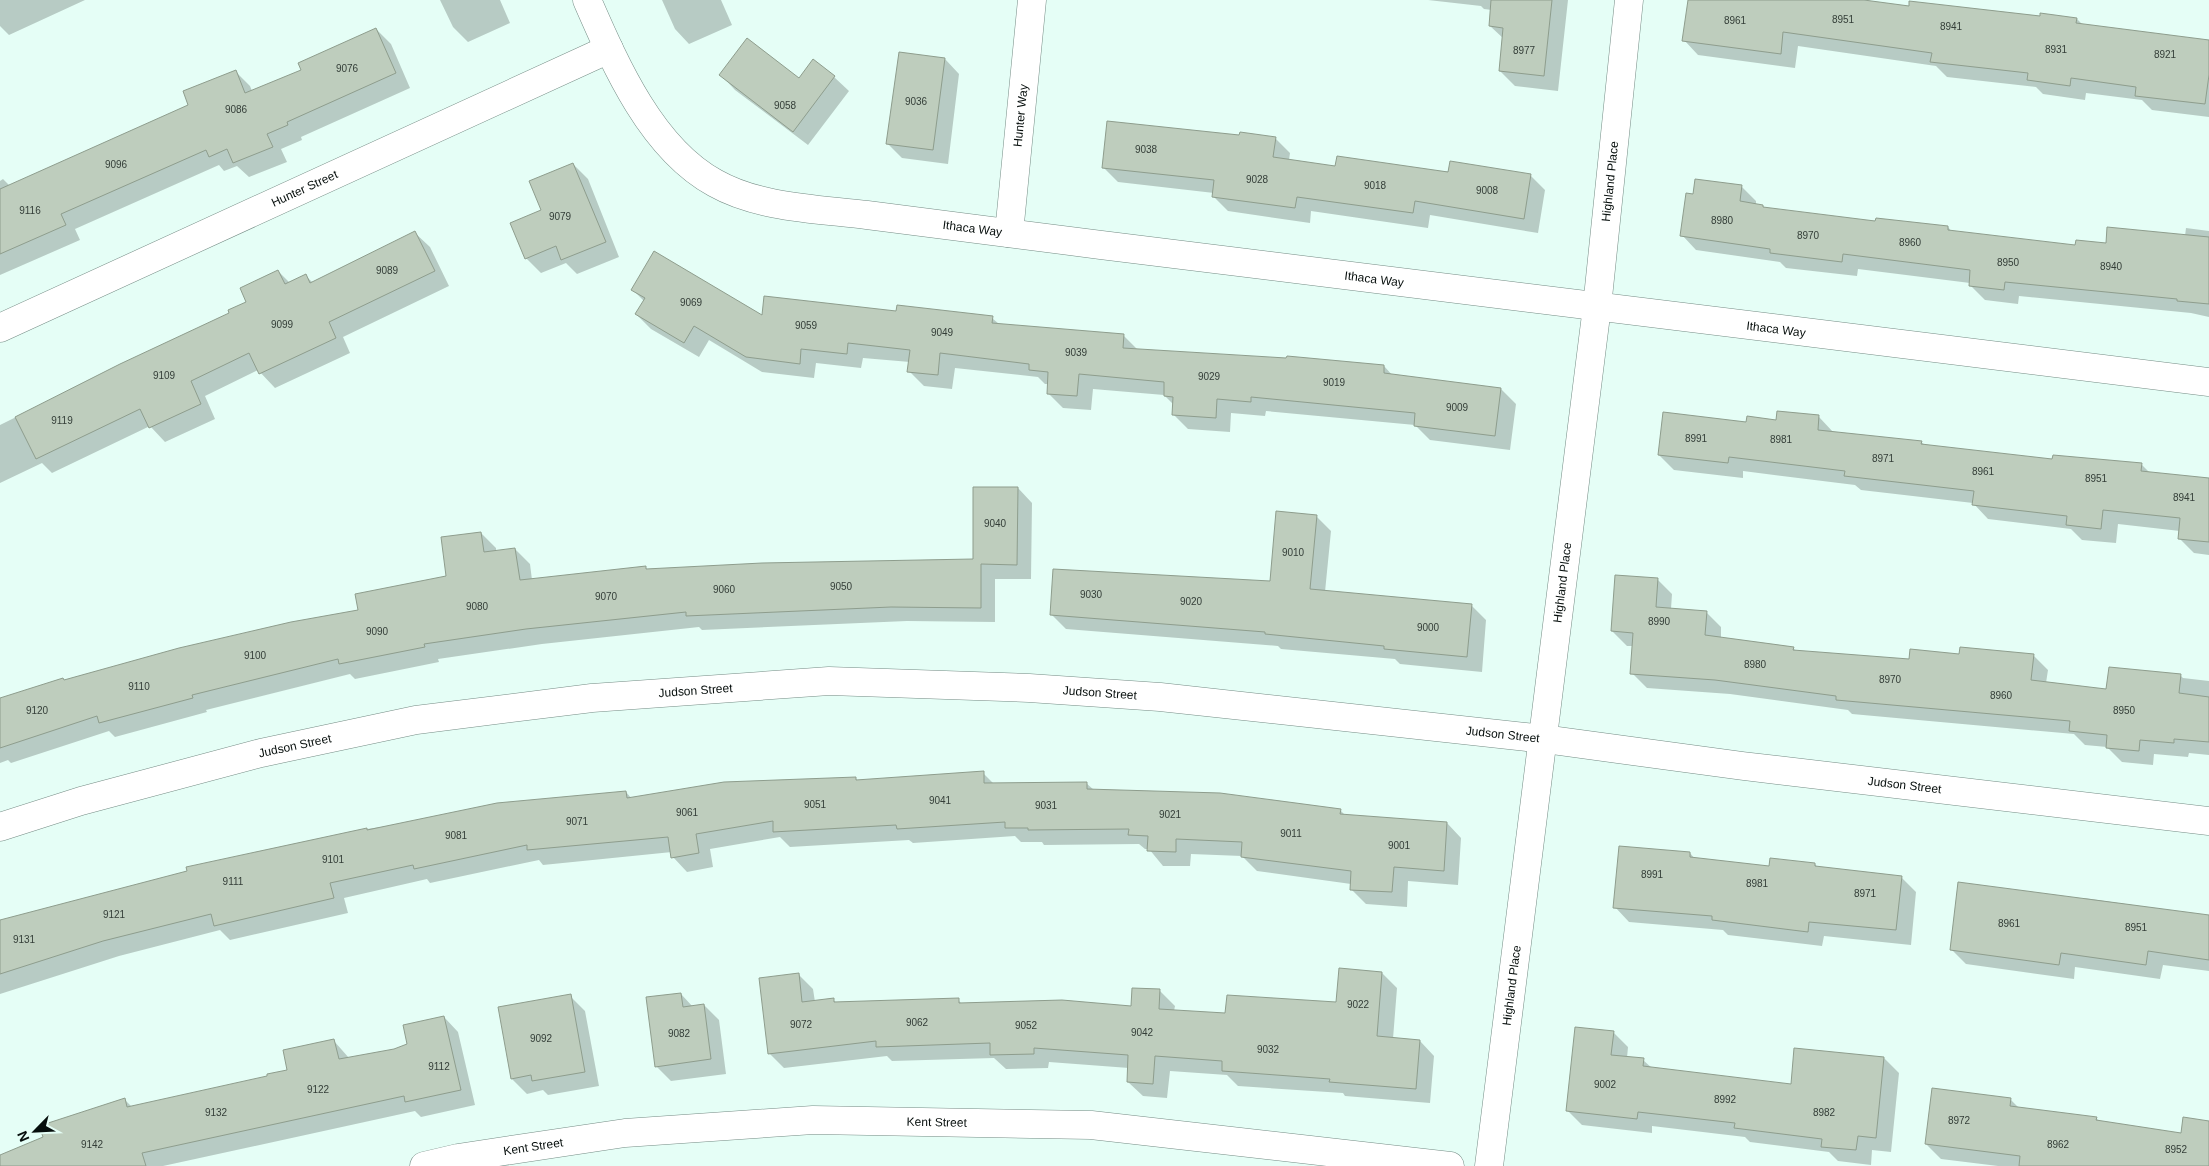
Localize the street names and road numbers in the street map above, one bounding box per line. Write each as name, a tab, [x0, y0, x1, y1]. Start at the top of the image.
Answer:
street label: Hunter Way	[1011, 84, 1031, 148]
street label: Highland Place	[1599, 140, 1621, 222]
street label: Hunter Street	[269, 167, 341, 210]
street label: Ithaca Way	[942, 218, 1003, 239]
street label: Ithaca Way	[1344, 269, 1405, 290]
street label: Ithaca Way	[1746, 319, 1807, 340]
street label: Highland Place	[1550, 541, 1574, 624]
street label: Judson Street	[658, 681, 734, 700]
street label: Judson Street	[1062, 683, 1138, 702]
street label: Judson Street	[1465, 723, 1541, 746]
street label: Judson Street	[257, 731, 333, 760]
street label: Judson Street	[1867, 774, 1943, 796]
street label: Highland Place	[1500, 944, 1524, 1026]
street label: Kent Street	[907, 1115, 968, 1130]
street label: Kent Street	[502, 1135, 565, 1158]

